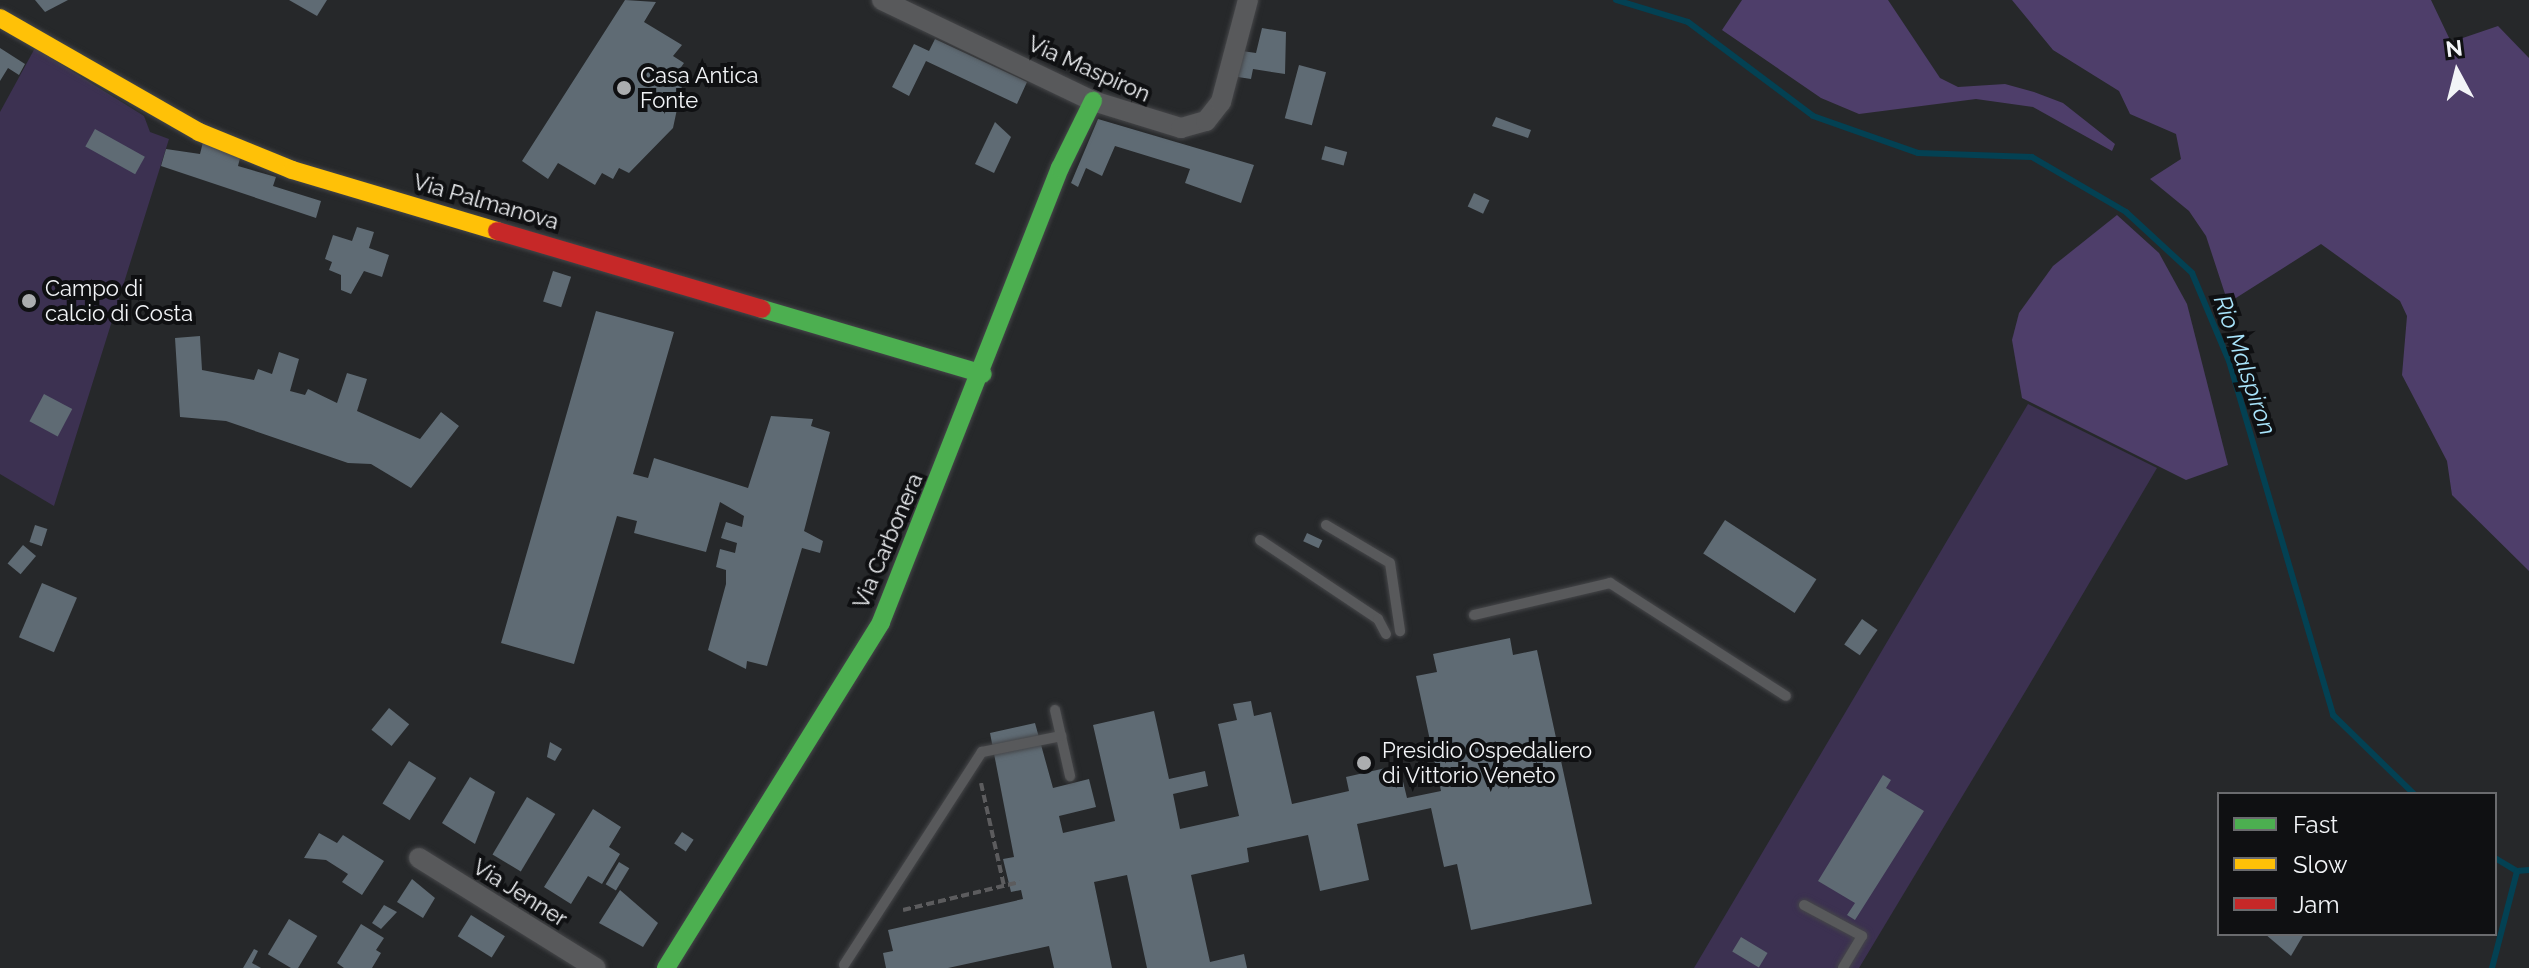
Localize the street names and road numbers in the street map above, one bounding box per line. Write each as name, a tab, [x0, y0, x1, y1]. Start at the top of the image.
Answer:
street label: Via Maspiron	[1024, 30, 1154, 108]
street label: Via Palmanova	[410, 169, 562, 235]
street label: Via Carbonera	[848, 469, 928, 613]
street label: Via Jenner	[468, 853, 572, 933]

